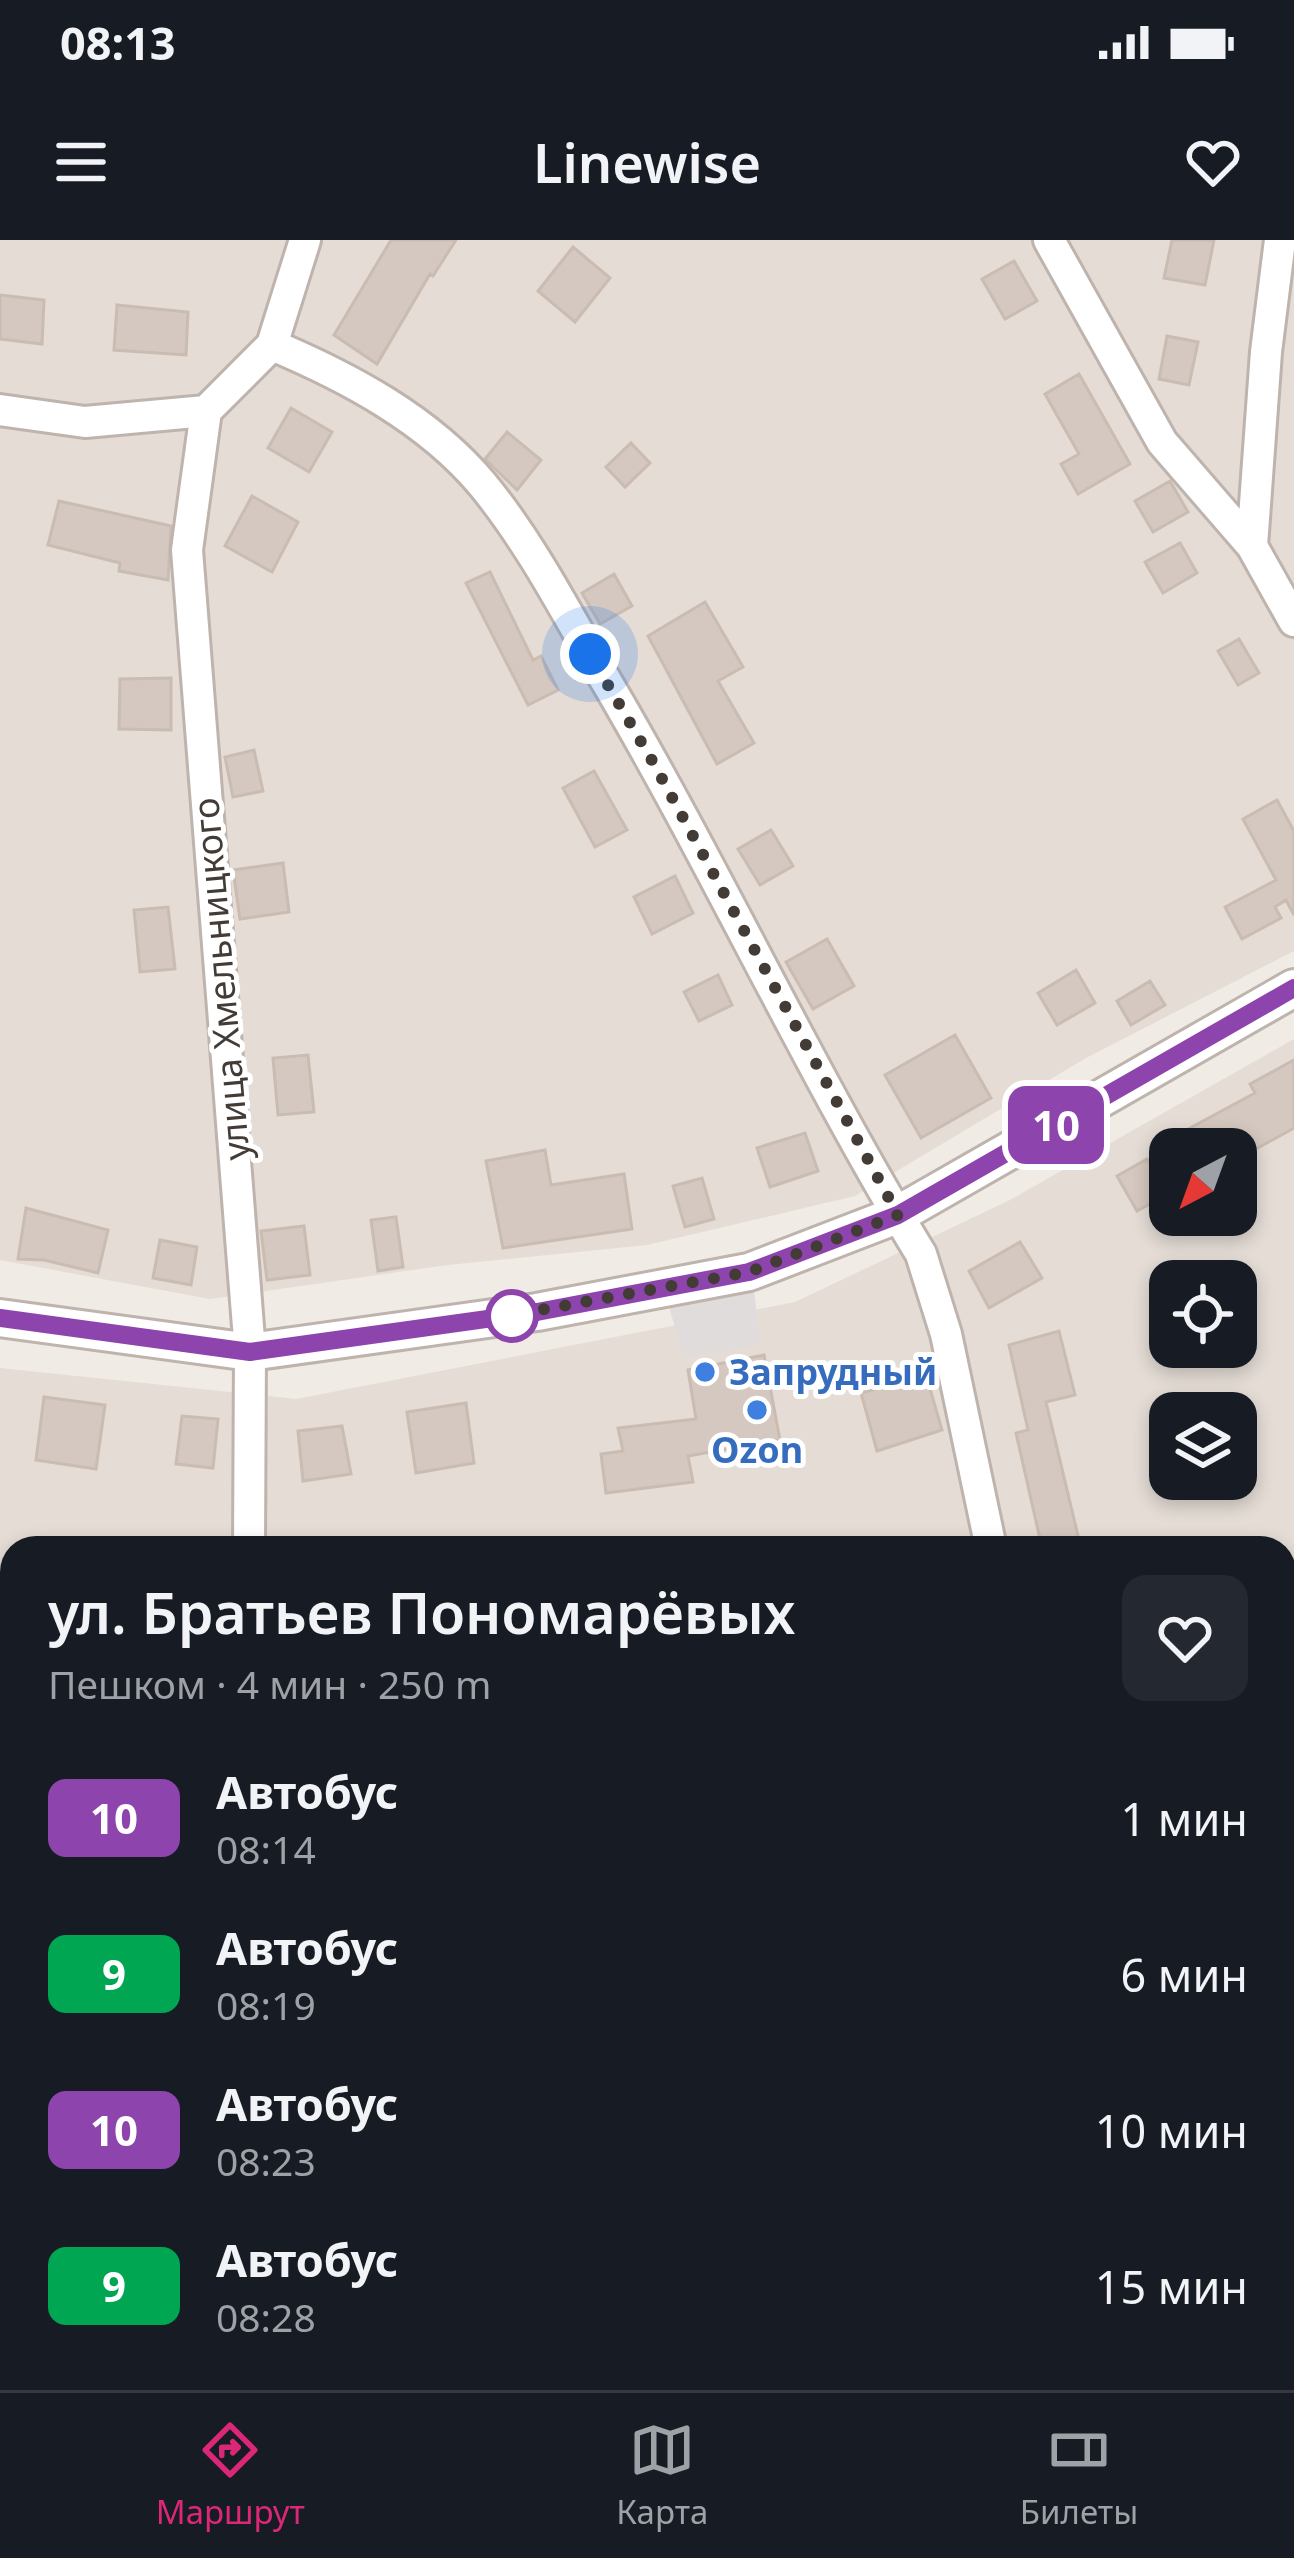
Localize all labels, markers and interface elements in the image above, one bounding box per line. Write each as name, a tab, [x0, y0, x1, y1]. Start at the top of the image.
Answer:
text: 08:13	[60, 12, 176, 73]
text: Linewise	[533, 125, 761, 199]
icon: menu	[48, 129, 114, 195]
icon: heart	[1180, 129, 1246, 195]
your location	[560, 624, 620, 684]
street label: улица Хмельницкого	[180, 796, 261, 1162]
line badge: 10	[1002, 1086, 1110, 1164]
text: 10	[1032, 1096, 1080, 1153]
north arrow	[1149, 1128, 1257, 1236]
map controls	[1149, 1128, 1257, 1500]
button: locate	[1149, 1260, 1257, 1368]
unlabelled marker	[487, 1291, 537, 1341]
place label: Запрудный	[729, 1347, 937, 1396]
marker: Запрудный	[692, 1359, 718, 1385]
button: layers	[1149, 1392, 1257, 1500]
marker: Ozon	[744, 1397, 770, 1423]
place label: Ozon	[711, 1425, 803, 1474]
text: ул. Братьев Пономарёвых	[48, 1573, 795, 1651]
button: heart	[1122, 1575, 1248, 1701]
text: Пешком · 4 мин · 250 m	[48, 1657, 492, 1710]
text: Автобус	[216, 1761, 398, 1822]
text: 1 мин	[1120, 1788, 1248, 1849]
text: 10	[90, 1789, 138, 1846]
text: 08:14	[216, 1822, 316, 1875]
text: Автобус	[216, 1917, 398, 1978]
text: 6 мин	[1120, 1944, 1248, 2005]
text: 9	[102, 1945, 126, 2002]
text: 08:19	[216, 1978, 316, 2031]
text: Автобус	[216, 2073, 398, 2134]
text: 10 мин	[1095, 2100, 1248, 2161]
text: 10	[90, 2101, 138, 2158]
text: 08:23	[216, 2134, 316, 2187]
text: Автобус	[216, 2229, 398, 2290]
text: 15 мин	[1095, 2256, 1248, 2317]
text: 9	[102, 2257, 126, 2314]
text: 08:28	[216, 2290, 316, 2343]
tab: Маршрут	[156, 2417, 305, 2534]
tab: Карта	[616, 2417, 708, 2534]
tab: Билеты	[1020, 2417, 1138, 2534]

